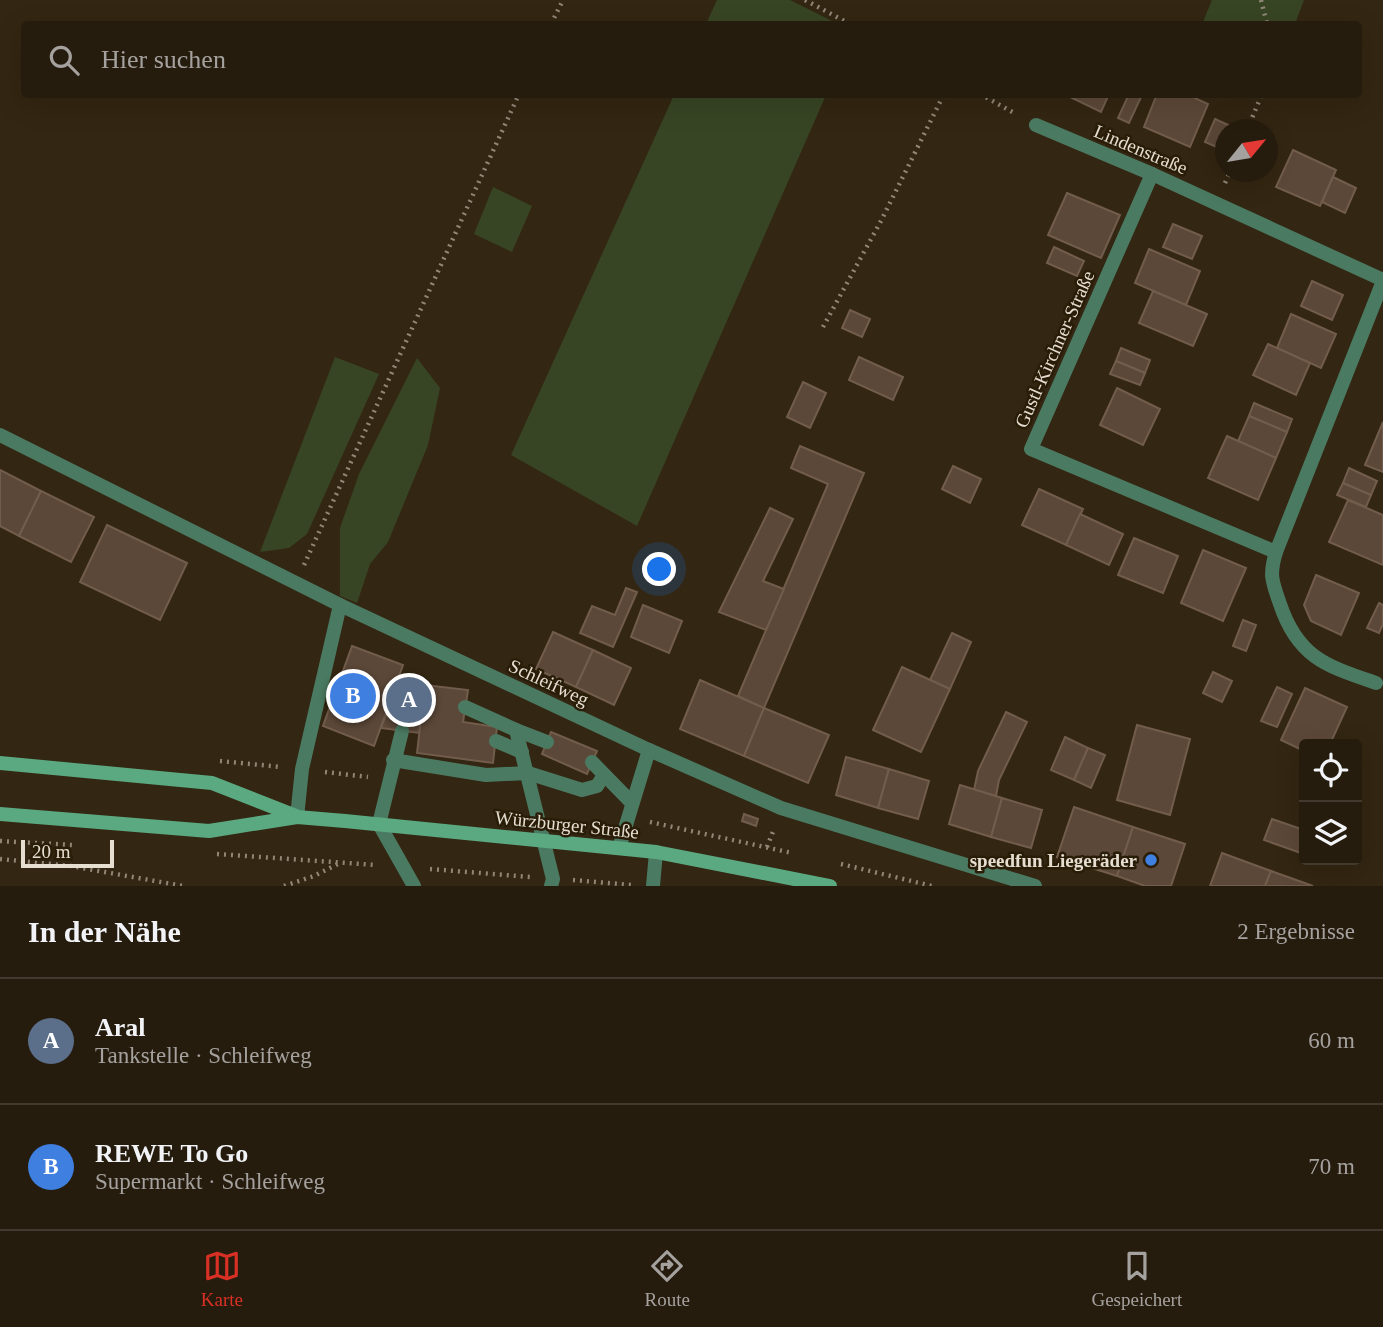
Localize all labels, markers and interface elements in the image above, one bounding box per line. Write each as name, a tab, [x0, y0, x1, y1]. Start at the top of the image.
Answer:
search box	[21, 21, 1362, 98]
icon: search	[45, 41, 83, 79]
text: Hier suchen	[101, 45, 226, 74]
north arrow	[1215, 119, 1278, 182]
street label: Lindenstraße	[1091, 120, 1191, 179]
street label: Gustl-Kirchner-Straße	[1010, 268, 1099, 431]
your location	[642, 552, 676, 586]
street label: Schleifweg	[506, 655, 592, 710]
pin: B	[330, 670, 376, 722]
pin: A	[386, 674, 432, 726]
map controls	[1299, 739, 1362, 865]
button: locate	[1299, 739, 1362, 802]
button: layers	[1299, 802, 1362, 865]
street label: Würzburger Straße	[494, 806, 640, 843]
scale bar	[21, 837, 114, 869]
text: 20 m	[32, 841, 71, 862]
place label: speedfun Liegeräder	[970, 850, 1138, 871]
marker: speedfun Liegeräder	[1143, 852, 1159, 868]
text: In der Nähe	[28, 915, 181, 948]
text: 2 Ergebnisse	[1237, 919, 1355, 944]
text: Aral	[95, 1013, 146, 1042]
text: A	[43, 1028, 59, 1053]
text: 60 m	[1308, 1028, 1355, 1053]
text: Tankstelle · Schleifweg	[95, 1043, 312, 1068]
text: REWE To Go	[95, 1139, 248, 1168]
text: B	[43, 1154, 59, 1179]
text: 70 m	[1308, 1154, 1355, 1179]
text: Supermarkt · Schleifweg	[95, 1169, 325, 1194]
tab: Karte	[201, 1247, 243, 1311]
tab: Route	[645, 1247, 690, 1311]
tab: Gespeichert	[1091, 1247, 1182, 1311]

